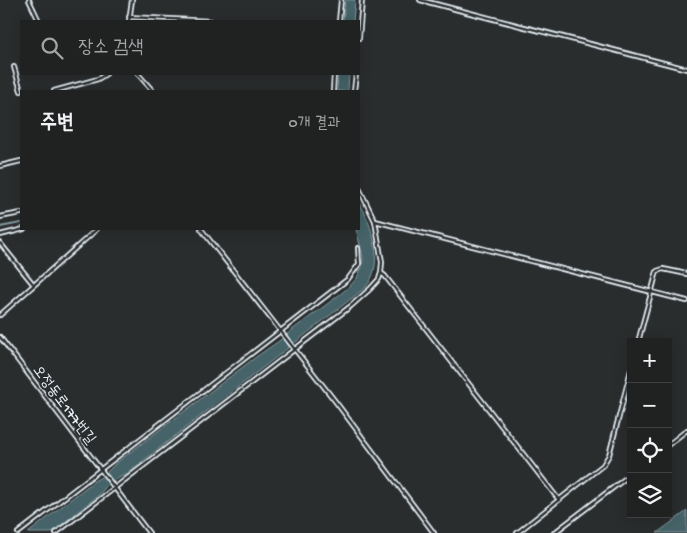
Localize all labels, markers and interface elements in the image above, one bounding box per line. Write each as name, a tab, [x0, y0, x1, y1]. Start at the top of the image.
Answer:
search box	[20, 20, 360, 75]
icon: search	[38, 34, 66, 62]
text: 장소 검색	[78, 37, 144, 60]
text: 주변	[40, 112, 74, 137]
text: 0개 결과	[289, 115, 340, 134]
map controls	[627, 338, 672, 518]
button: +	[627, 338, 672, 383]
street label: 오정동로177번길	[28, 362, 99, 448]
button: −	[627, 383, 672, 428]
button: locate	[627, 428, 672, 473]
button: layers	[627, 473, 672, 518]

